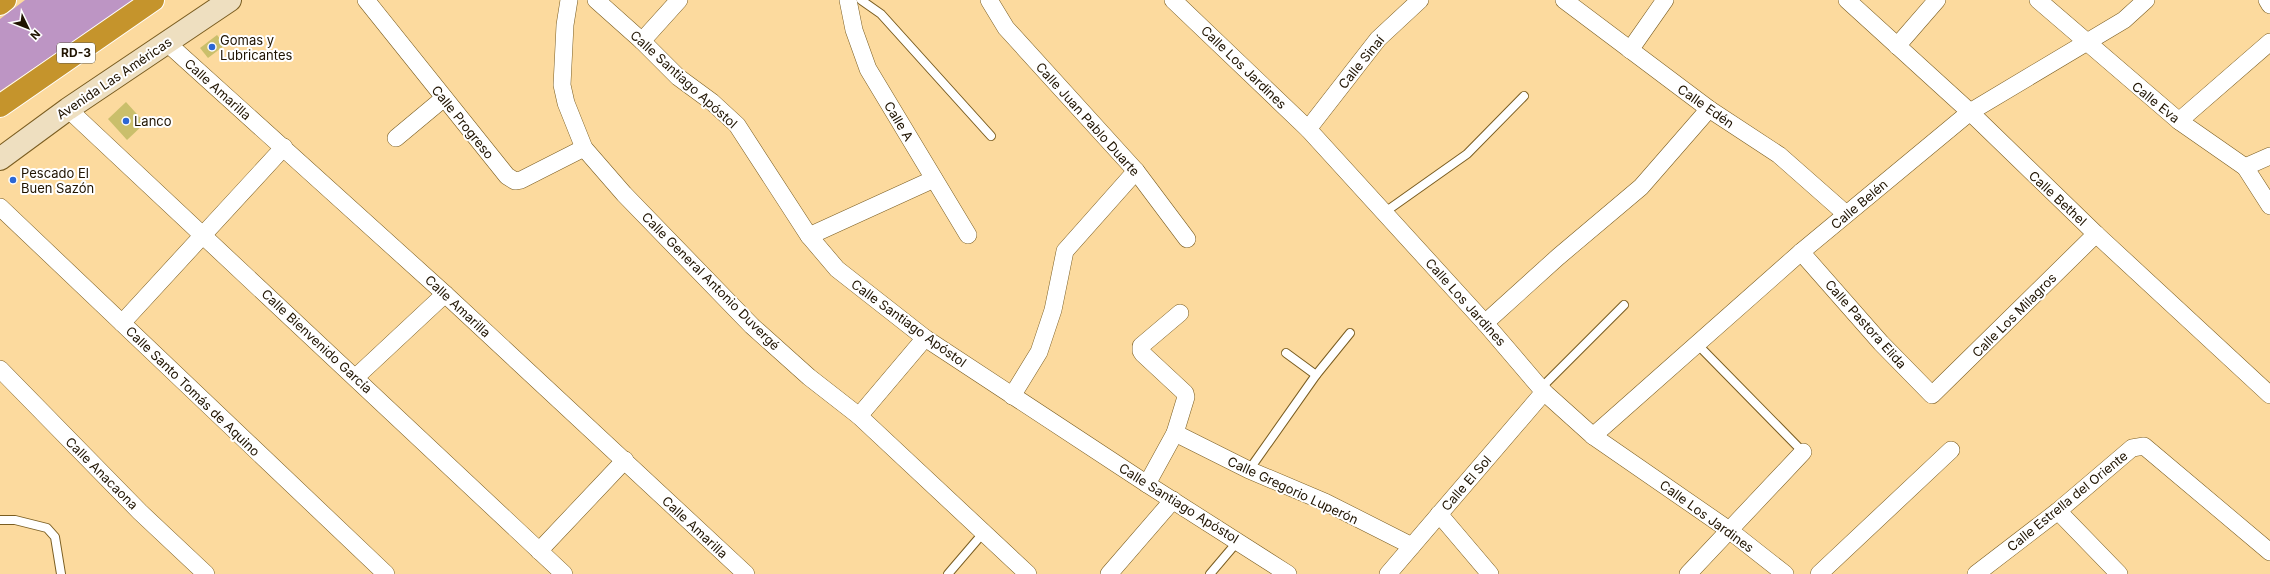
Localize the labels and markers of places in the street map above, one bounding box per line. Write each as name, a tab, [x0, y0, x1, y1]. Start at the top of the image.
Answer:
place label: Gomas y Lubricantes	[220, 32, 292, 63]
marker: Gomas y Lubricantes	[207, 42, 217, 52]
place label: Lanco	[134, 113, 172, 129]
marker: Lanco	[121, 116, 131, 126]
place label: Pescado El Buen Sazón	[21, 165, 94, 196]
marker: Pescado El Buen Sazón	[8, 175, 18, 185]

